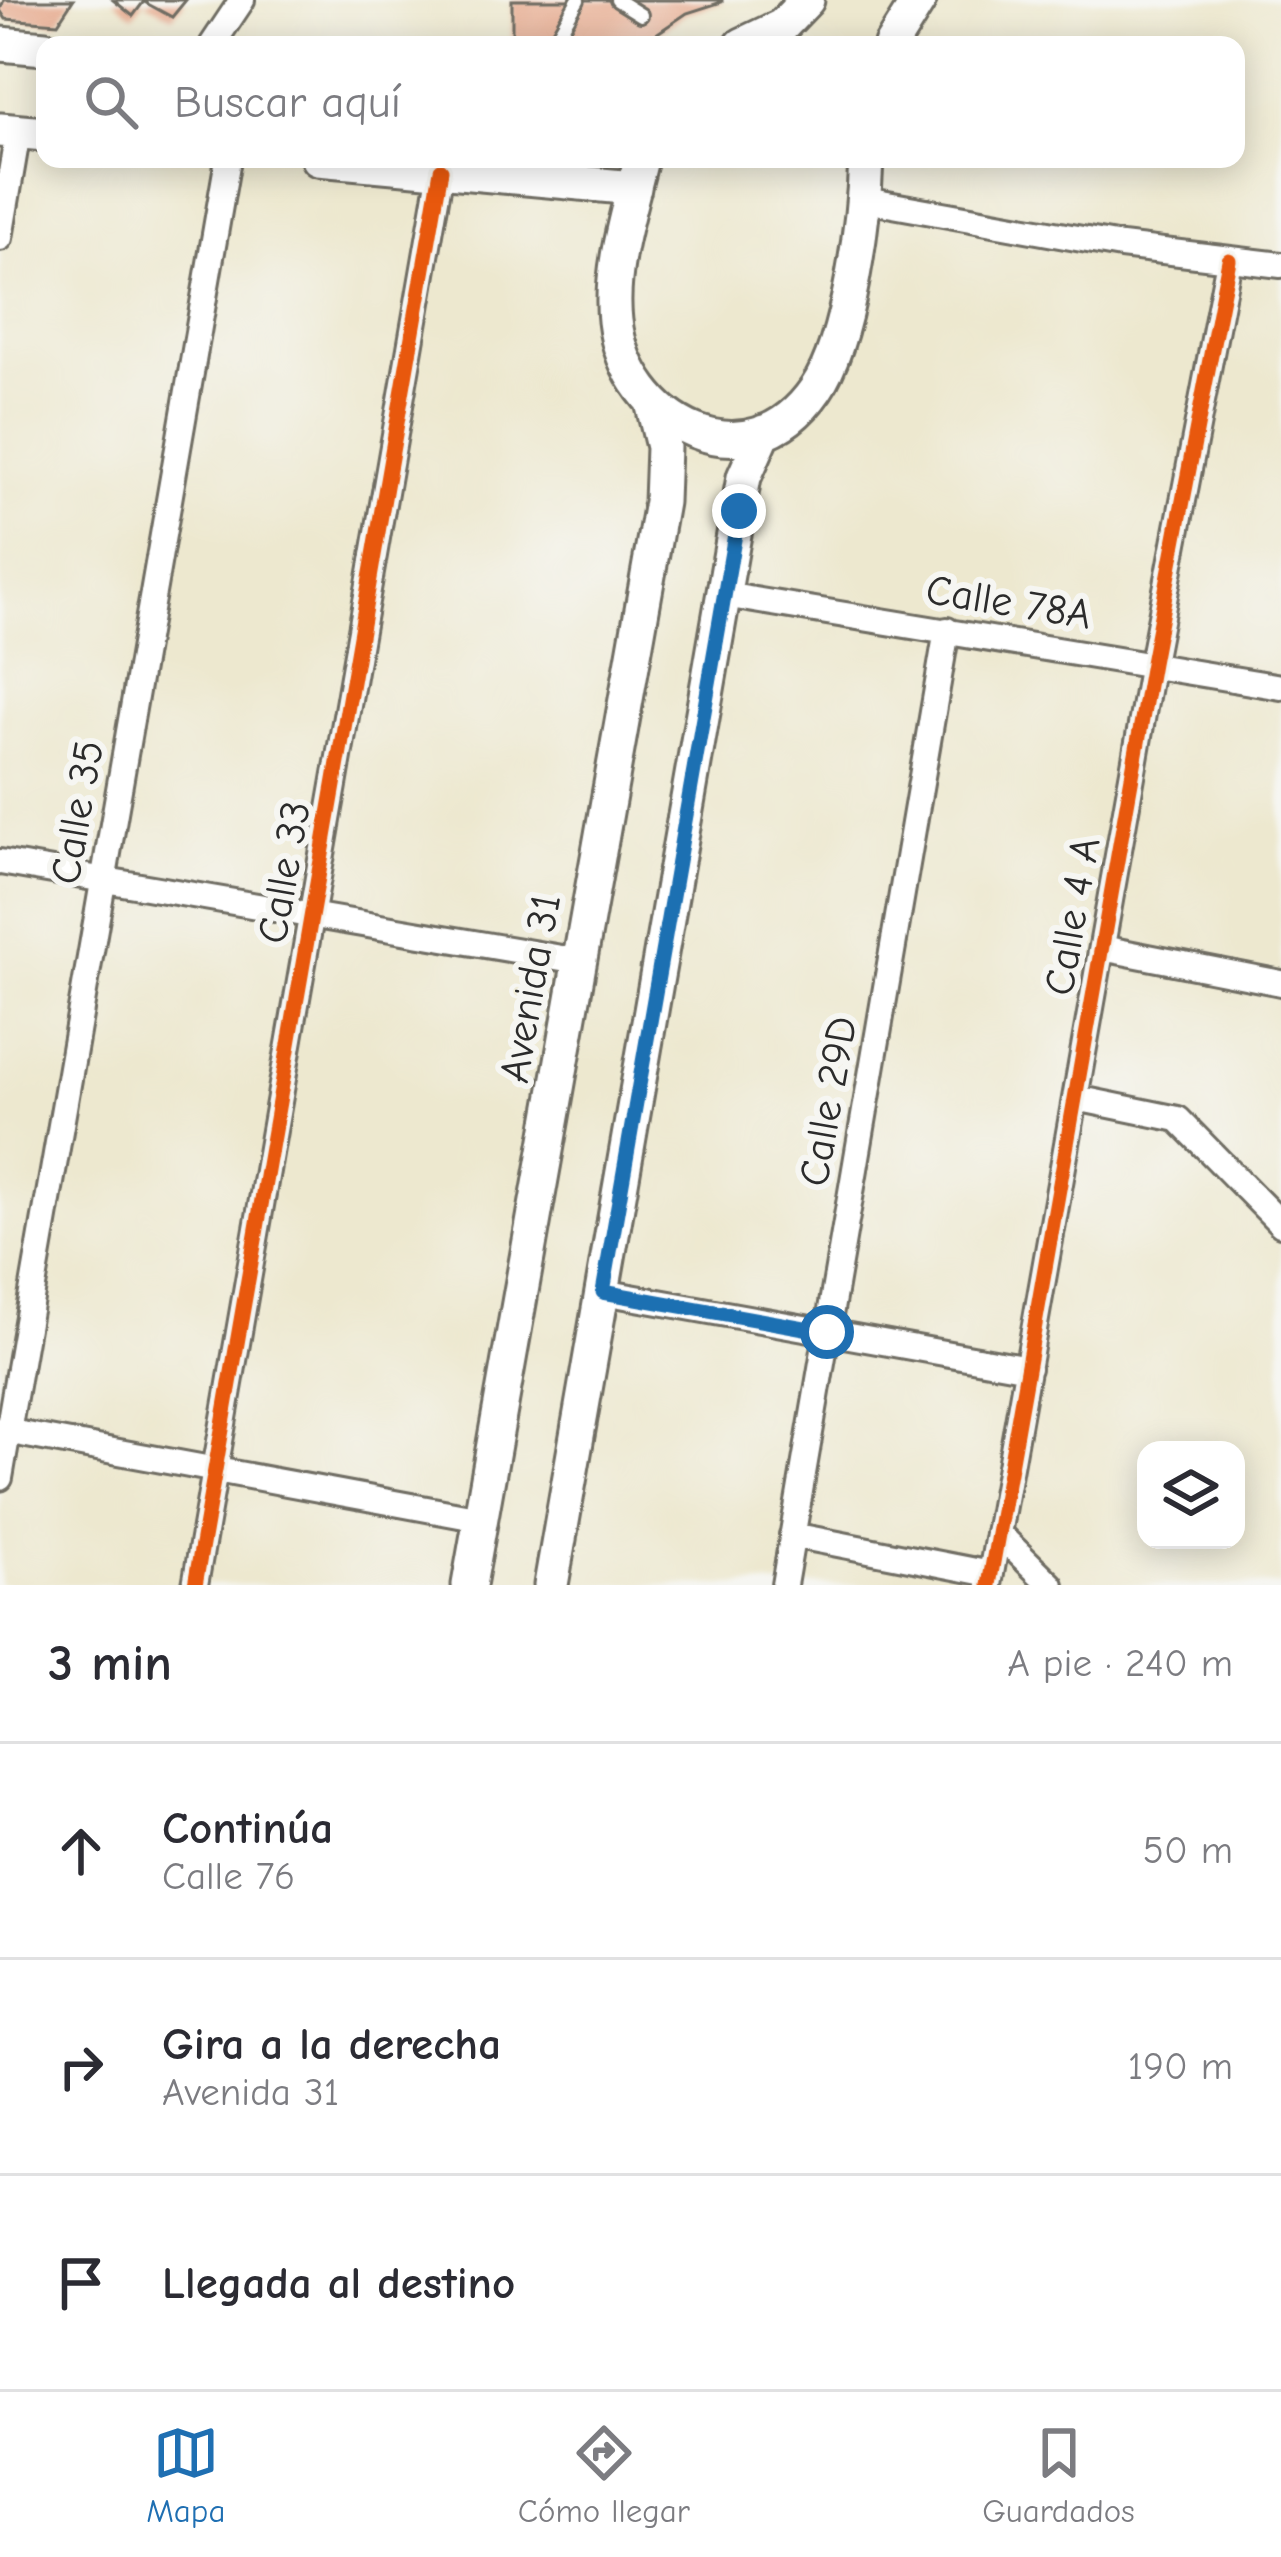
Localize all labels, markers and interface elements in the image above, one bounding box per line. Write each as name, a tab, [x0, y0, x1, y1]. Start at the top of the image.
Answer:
search box	[36, 36, 1245, 168]
icon: search	[78, 69, 144, 135]
text: Buscar aquí	[174, 76, 401, 128]
route end	[712, 484, 766, 538]
street label: Calle 78A	[923, 565, 1095, 640]
street label: Calle 35	[41, 737, 114, 888]
street label: Calle 33	[248, 797, 321, 947]
street label: Calle 4 A	[1034, 833, 1110, 999]
street label: Avenida 31	[490, 890, 571, 1086]
street label: Calle 29D	[789, 1012, 868, 1190]
route start	[800, 1305, 854, 1359]
map controls	[1137, 1441, 1245, 1549]
button: layers	[1137, 1441, 1245, 1549]
text: 3 min	[48, 1634, 172, 1693]
text: A pie · 240 m	[1007, 1641, 1233, 1686]
text: Continúa	[162, 1802, 333, 1854]
icon: ahead	[48, 1818, 114, 1884]
text: 50 m	[1143, 1828, 1233, 1873]
text: Calle 76	[162, 1854, 295, 1899]
text: Gira a la derecha	[162, 2018, 501, 2070]
icon: right	[48, 2034, 114, 2100]
text: 190 m	[1128, 2044, 1233, 2089]
text: Avenida 31	[162, 2070, 339, 2115]
icon: arrive	[48, 2250, 114, 2316]
text: Llegada al destino	[162, 2257, 515, 2309]
tab: Mapa	[146, 2420, 225, 2530]
tab: Cómo llegar	[518, 2420, 690, 2530]
tab: Guardados	[982, 2420, 1135, 2530]

